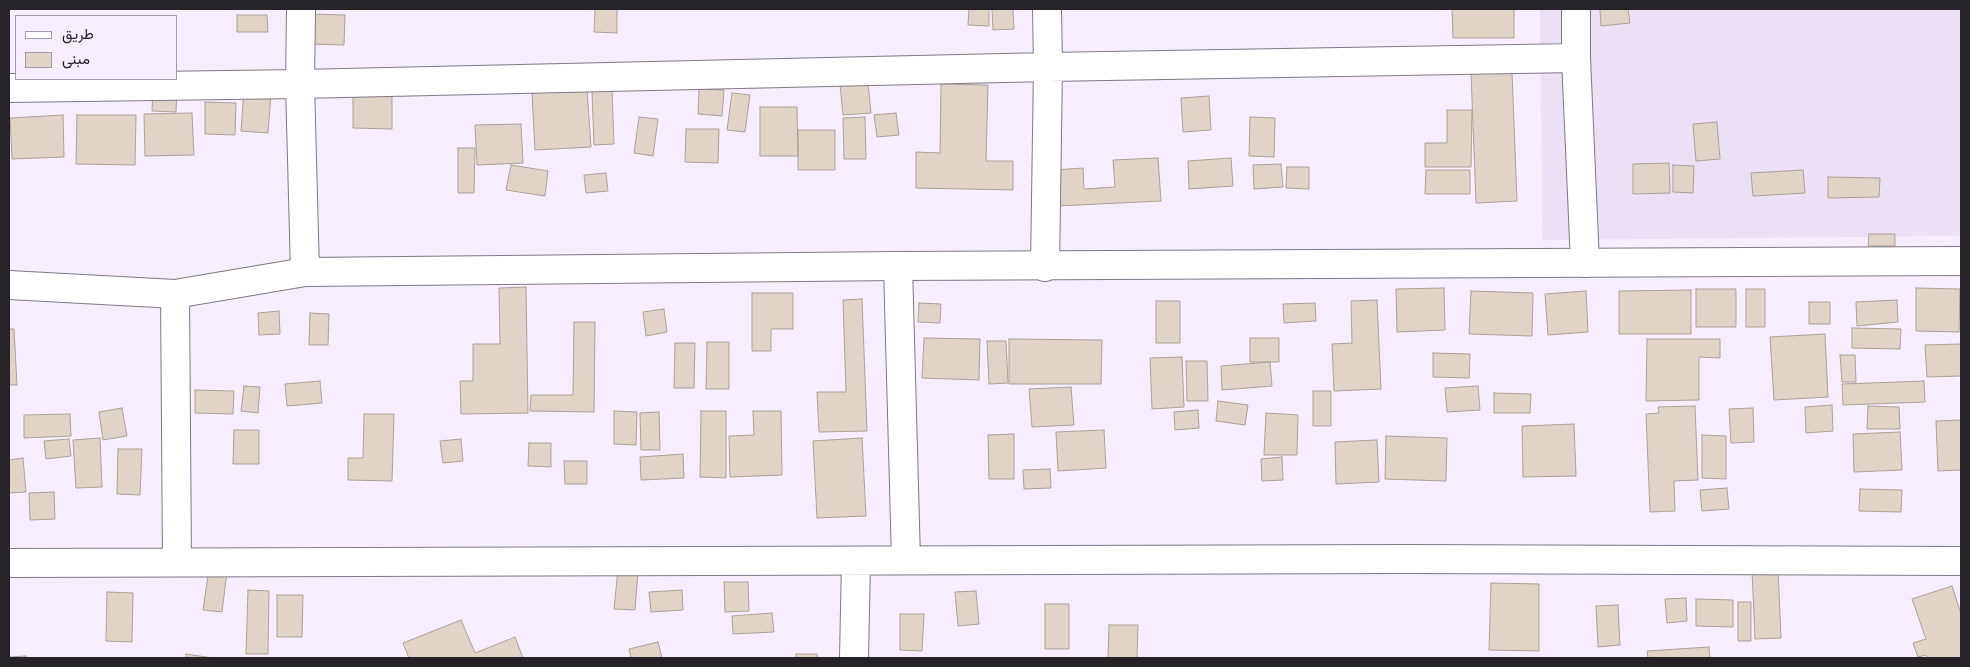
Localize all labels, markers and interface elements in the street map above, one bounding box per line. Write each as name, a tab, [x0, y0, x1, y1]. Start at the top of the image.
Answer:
legend	[15, 15, 178, 80]
text: طريق	[62, 22, 94, 45]
text: مبنى	[62, 47, 90, 70]

